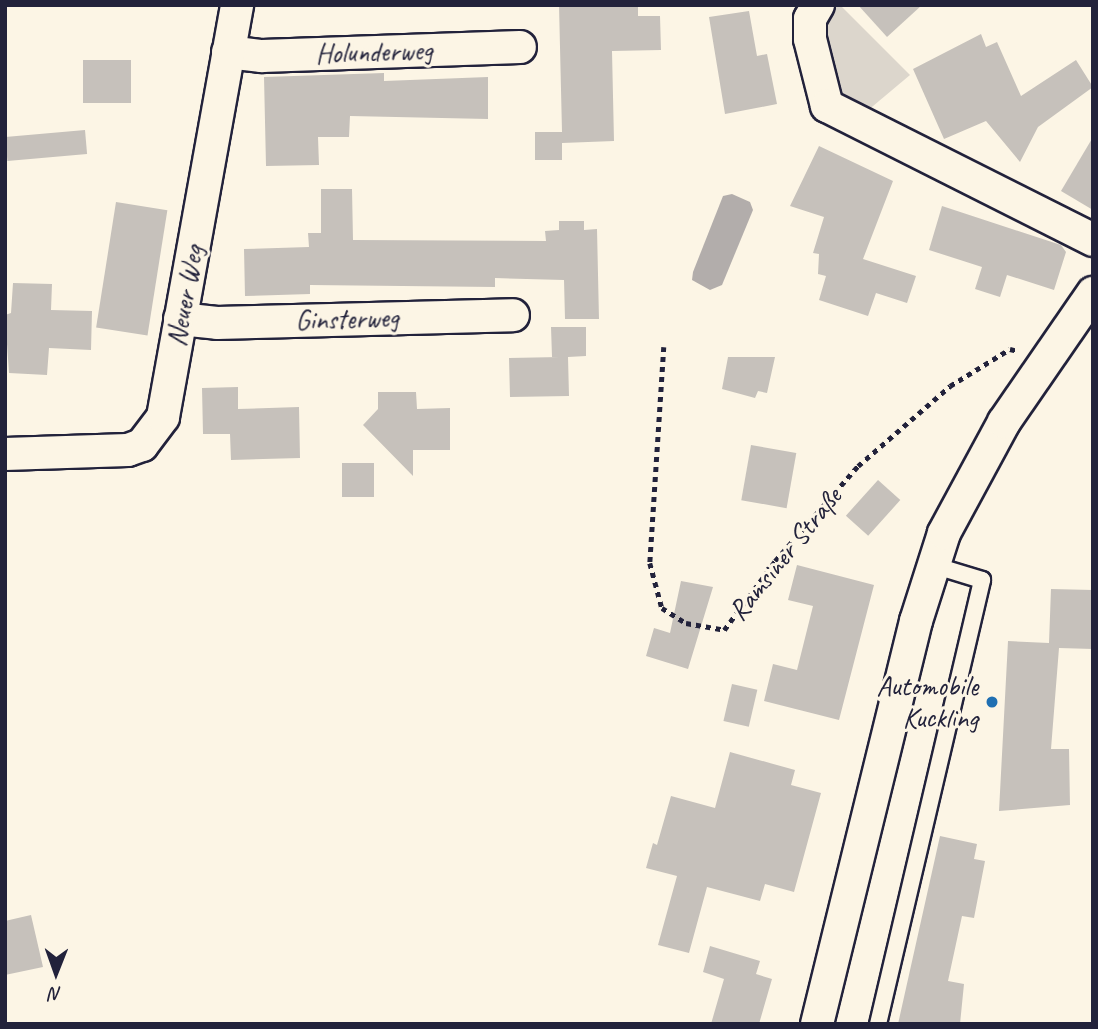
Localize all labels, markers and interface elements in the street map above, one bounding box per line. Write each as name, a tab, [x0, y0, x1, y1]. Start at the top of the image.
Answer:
street label: Holunderweg	[315, 33, 433, 71]
street label: Neuer Weg	[160, 243, 210, 349]
street label: Ginsterweg	[295, 300, 399, 338]
street label: Ramsiner Straße	[721, 480, 849, 628]
place label: Automobile Kuckling	[876, 669, 978, 735]
marker: Automobile Kuckling	[984, 694, 1000, 710]
north arrow	[21, 938, 91, 1008]
text: N	[50, 982, 62, 1006]

